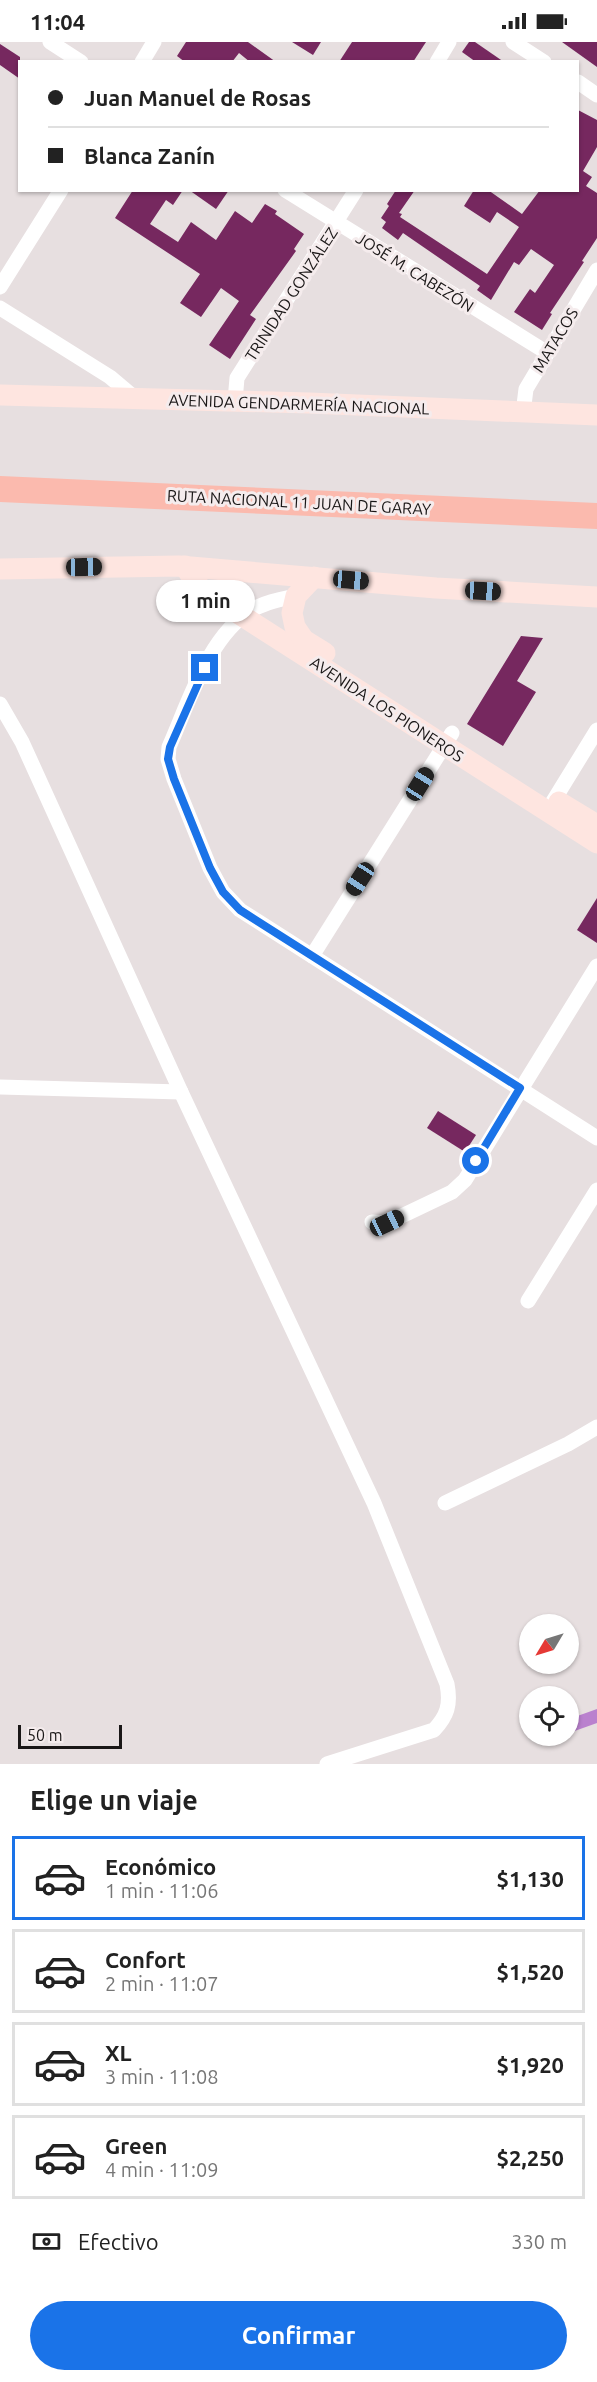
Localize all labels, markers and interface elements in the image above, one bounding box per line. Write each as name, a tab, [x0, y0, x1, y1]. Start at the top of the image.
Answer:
text: 11:04	[30, 9, 85, 34]
text: Juan Manuel de Rosas	[84, 85, 311, 110]
text: Blanca Zanín	[84, 143, 215, 168]
street label: TRINIDAD GONZÁLEZ	[239, 223, 341, 364]
street label: JOSÉ M. CABEZÓN	[353, 227, 478, 315]
street label: MATACOS	[529, 304, 581, 376]
street label: AVENIDA GENDARMERÍA NACIONAL	[168, 388, 430, 418]
street label: RUTA NACIONAL 11 JUAN DE GARAY	[166, 486, 432, 518]
car	[66, 558, 102, 576]
car	[332, 569, 370, 591]
callout: 1 min	[156, 581, 254, 623]
car	[465, 581, 501, 601]
text: 1 min	[180, 589, 231, 612]
street label: AVENIDA LOS PIONEROS	[307, 653, 467, 765]
route end	[191, 654, 218, 681]
car	[403, 764, 437, 804]
car	[343, 859, 377, 899]
route start	[462, 1147, 489, 1174]
car	[367, 1207, 407, 1239]
north arrow	[519, 1614, 579, 1674]
map controls	[519, 1614, 579, 1746]
button: locate	[519, 1686, 579, 1746]
scale bar	[18, 1722, 122, 1750]
text: 50 m	[27, 1726, 63, 1744]
text: Elige un viaje	[30, 1785, 198, 1815]
icon: car	[33, 1851, 87, 1905]
text: Económico	[105, 1854, 216, 1879]
text: $1,130	[497, 1866, 564, 1891]
text: 1 min · 11:06	[105, 1879, 219, 1902]
icon: car	[33, 1944, 87, 1998]
text: Confort	[105, 1947, 186, 1972]
text: $1,520	[497, 1959, 564, 1984]
text: 2 min · 11:07	[105, 1972, 219, 1995]
icon: car	[33, 2037, 87, 2091]
text: XL	[105, 2040, 132, 2065]
text: $1,920	[497, 2052, 564, 2077]
text: 3 min · 11:08	[105, 2065, 219, 2088]
icon: car	[33, 2130, 87, 2184]
text: Green	[105, 2133, 167, 2158]
text: $2,250	[497, 2145, 564, 2170]
text: 4 min · 11:09	[105, 2158, 219, 2181]
icon: cash	[30, 2225, 63, 2258]
text: Efectivo	[78, 2229, 159, 2254]
text: 330 m	[511, 2230, 567, 2253]
button: Confirmar	[30, 2301, 567, 2370]

